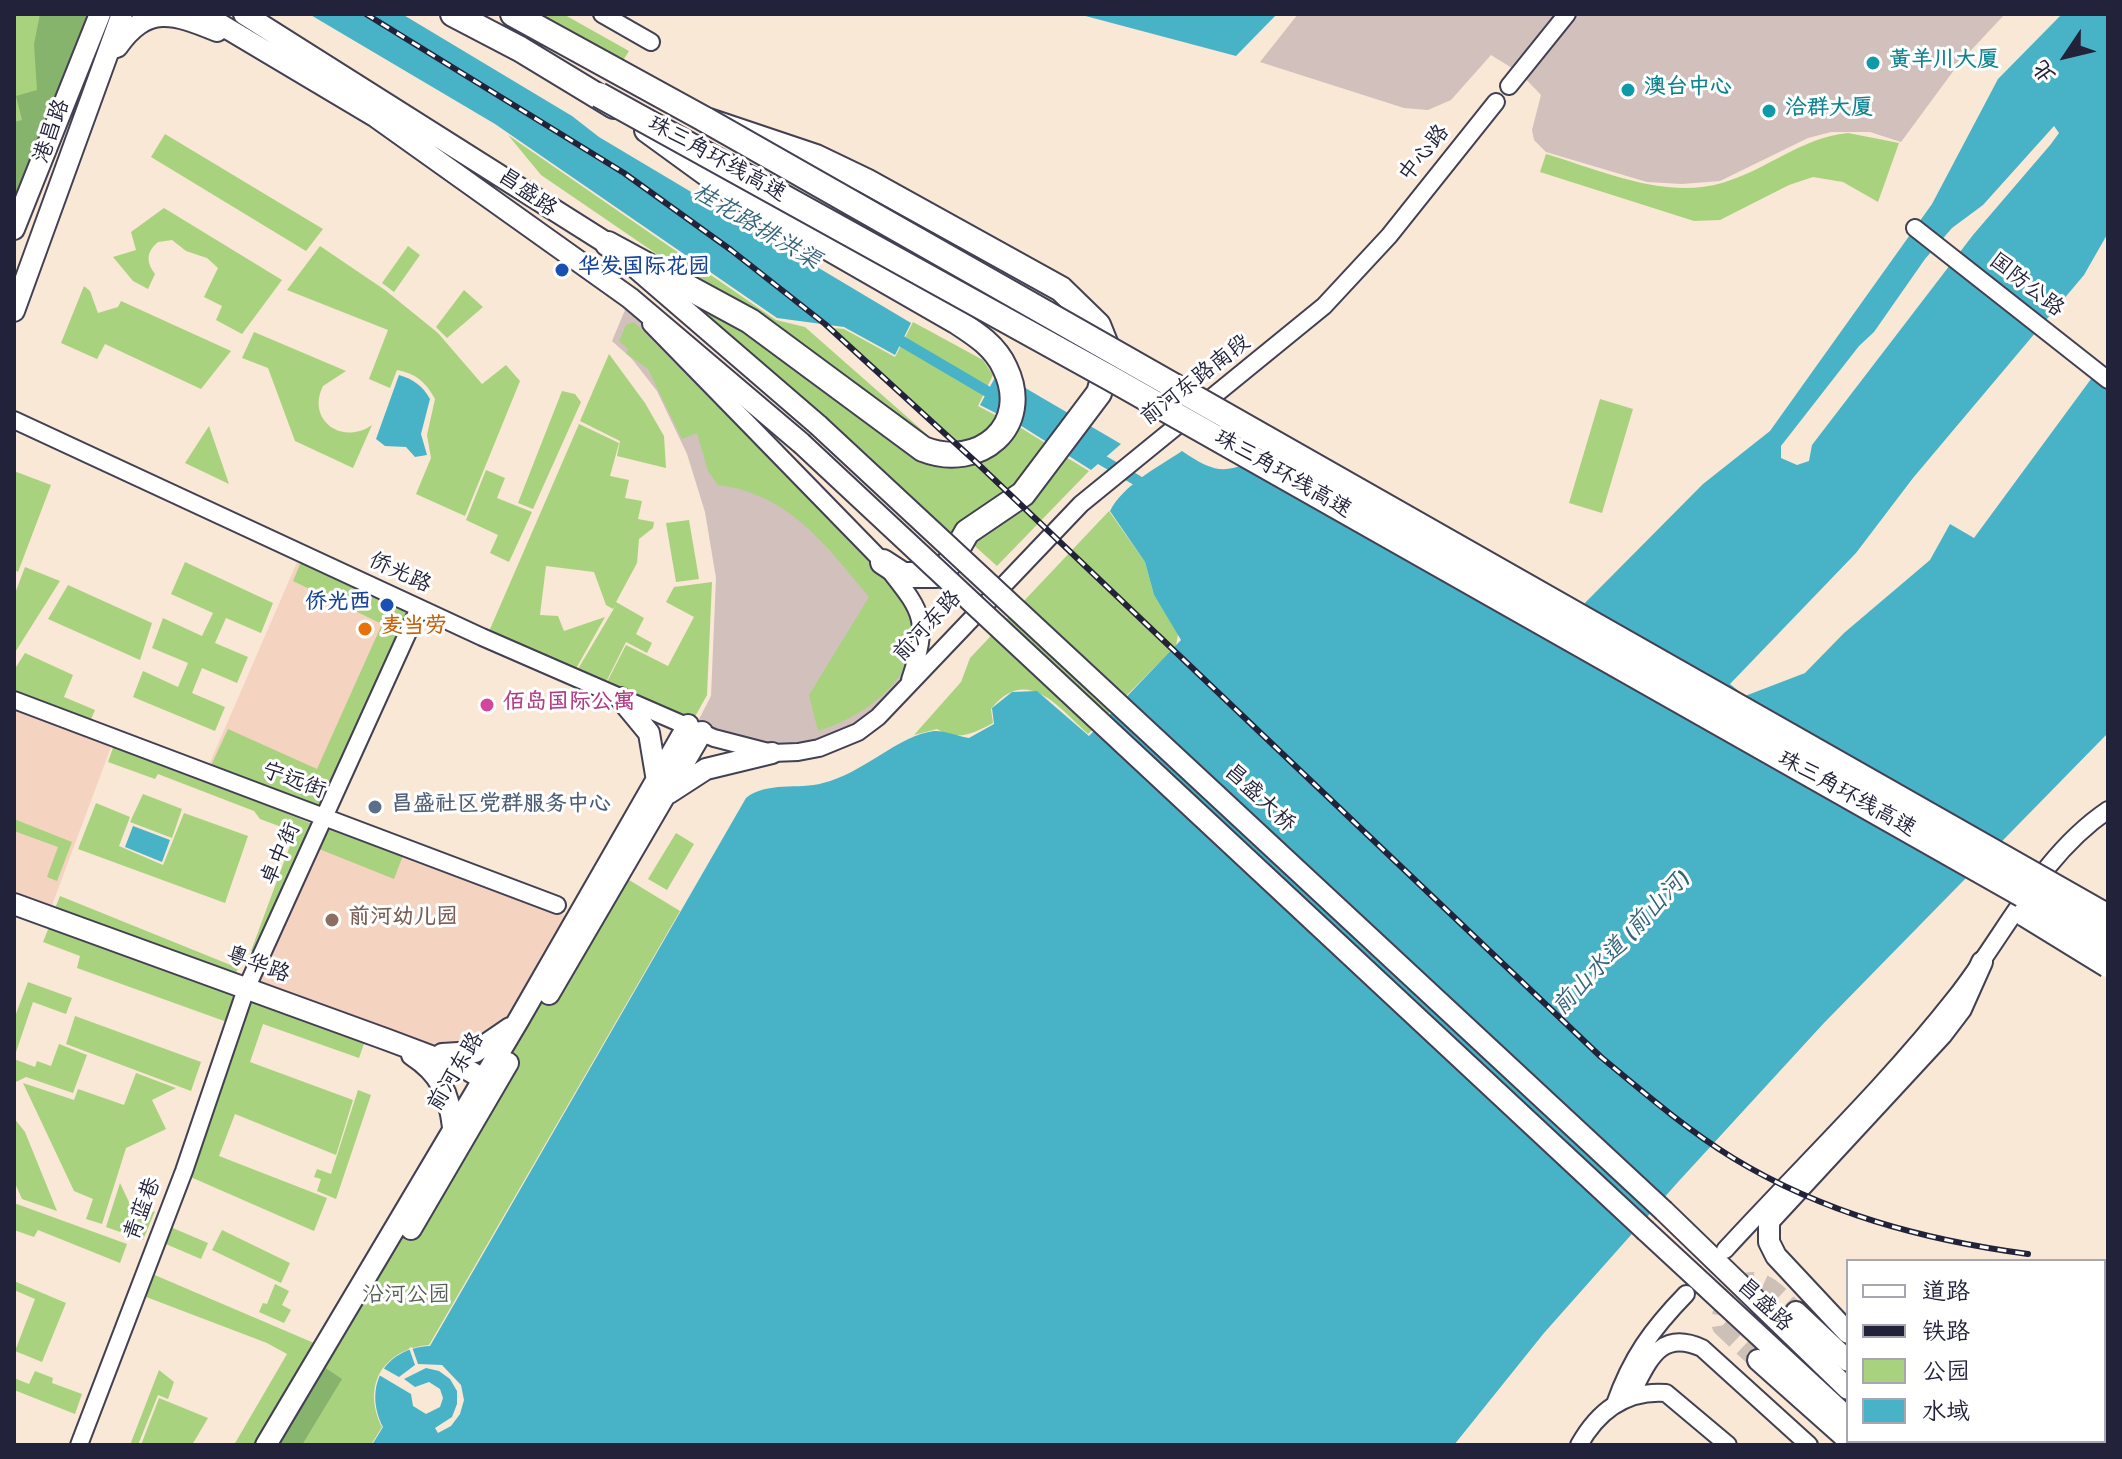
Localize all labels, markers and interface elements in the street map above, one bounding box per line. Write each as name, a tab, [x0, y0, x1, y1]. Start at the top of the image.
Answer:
north arrow	[2026, 16, 2106, 96]
place label: 黄羊川大厦	[1889, 50, 1999, 76]
text: 北	[2029, 53, 2063, 86]
marker: 黄羊川大厦	[1864, 54, 1882, 72]
place label: 澳台中心	[1644, 77, 1732, 103]
marker: 澳台中心	[1619, 81, 1637, 99]
street label: 港昌路	[30, 96, 78, 168]
place label: 洽群大厦	[1785, 98, 1873, 124]
marker: 洽群大厦	[1760, 102, 1778, 120]
street label: 珠三角环线高速	[642, 112, 790, 210]
street label: 中心路	[1395, 121, 1457, 189]
street label: 昌盛路	[491, 165, 561, 225]
water label: 桂花路排洪渠	[686, 180, 824, 278]
street label: 国防公路	[1982, 250, 2068, 324]
place label: 华发国际花园	[578, 257, 710, 283]
marker: 华发国际花园	[553, 261, 571, 279]
street label: 前河东路南段	[1137, 331, 1257, 433]
street label: 珠三角环线高速	[1209, 426, 1355, 526]
street label: 侨光路	[364, 549, 434, 601]
street label: 前河东路	[889, 587, 969, 669]
place label: 侨光西	[305, 592, 371, 618]
marker: 侨光西	[378, 596, 396, 614]
place label: 麦当劳	[381, 616, 447, 642]
marker: 麦当劳	[356, 620, 374, 638]
place label: 佰岛国际公寓	[503, 692, 635, 718]
marker: 佰岛国际公寓	[478, 696, 496, 714]
street label: 珠三角环线高速	[1772, 747, 1920, 845]
street label: 宁远街	[257, 759, 329, 807]
street label: 昌盛大桥	[1217, 760, 1299, 840]
place label: 昌盛社区党群服务中心	[391, 794, 611, 820]
marker: 昌盛社区党群服务中心	[366, 798, 384, 816]
street label: 卓中街	[258, 819, 308, 891]
water label: 前山水道 (前山河)	[1549, 867, 1697, 1023]
place label: 前河幼儿园	[348, 907, 458, 933]
marker: 前河幼儿园	[323, 911, 341, 929]
street label: 粤华路	[221, 943, 293, 991]
street label: 前河东路	[424, 1028, 492, 1118]
street label: 青蓝巷	[121, 1174, 169, 1246]
legend	[1846, 1259, 2106, 1443]
street label: 昌盛路	[1730, 1275, 1796, 1339]
text: 道路	[1922, 1280, 1970, 1309]
park label: 沿河公园	[362, 1285, 450, 1311]
text: 铁路	[1922, 1320, 1970, 1349]
text: 公园	[1922, 1360, 1970, 1389]
text: 水域	[1922, 1400, 1970, 1429]

